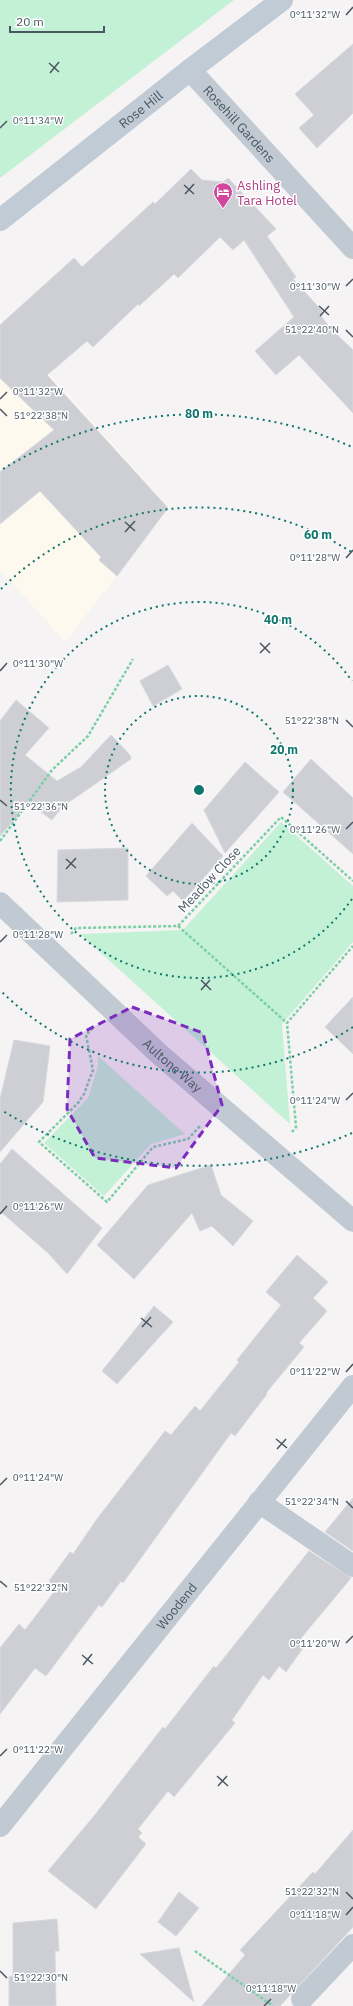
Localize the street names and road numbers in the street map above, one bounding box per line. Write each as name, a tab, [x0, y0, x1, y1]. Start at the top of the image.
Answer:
street label: Rosehill Gardens	[199, 82, 279, 166]
street label: Rose Hill	[115, 87, 167, 132]
street label: Meadow Close	[174, 843, 245, 916]
street label: Aultone Way	[139, 1035, 206, 1097]
street label: Woodend	[153, 1579, 201, 1633]

